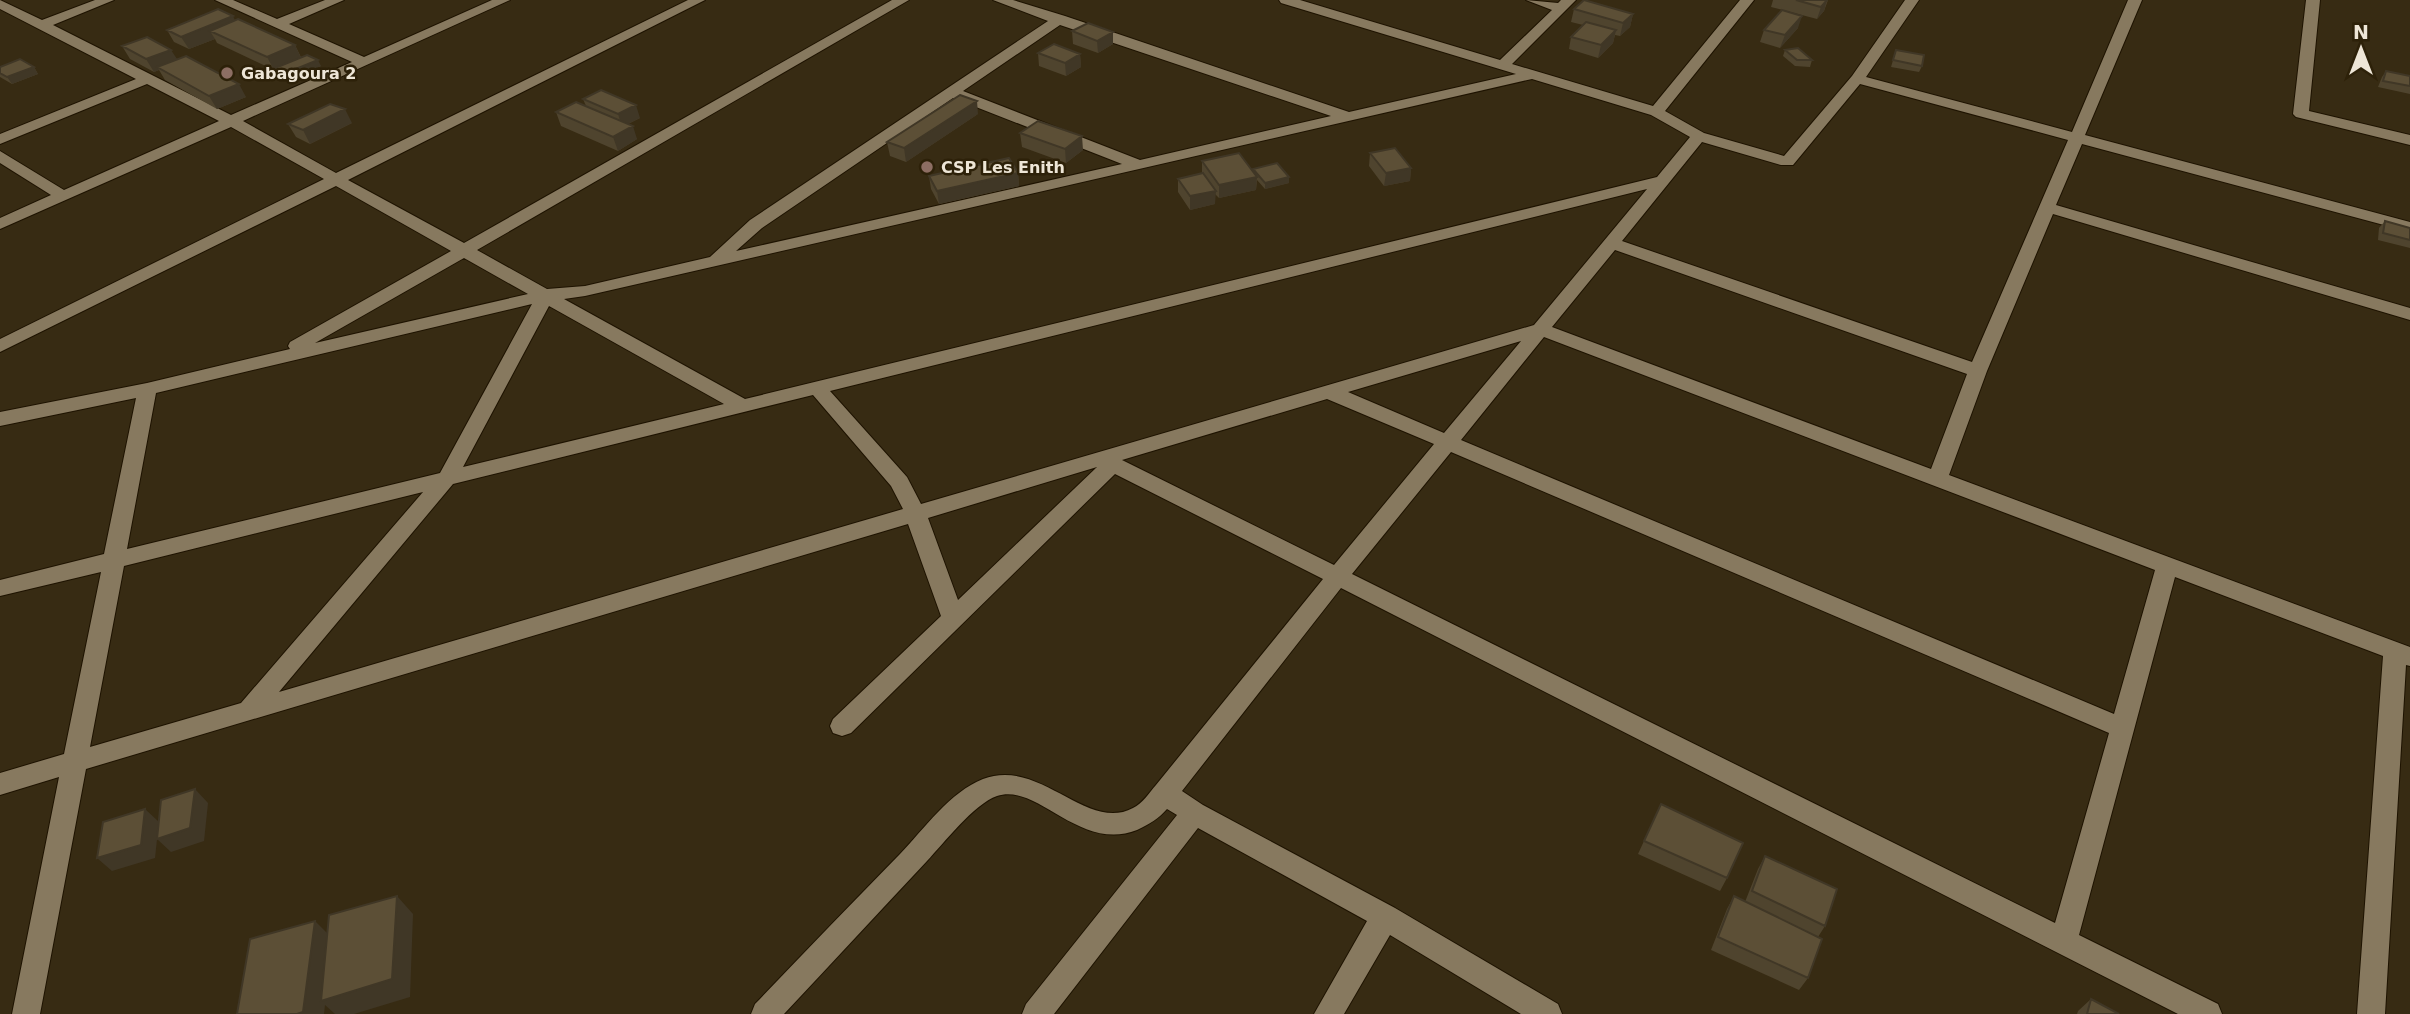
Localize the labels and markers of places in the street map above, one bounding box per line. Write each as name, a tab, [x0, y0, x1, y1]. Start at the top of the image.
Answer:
place label: Gabagoura 2	[241, 64, 356, 83]
marker: Gabagoura 2	[219, 65, 235, 81]
place label: CSP Les Enith	[941, 158, 1065, 177]
marker: CSP Les Enith	[919, 159, 935, 175]

